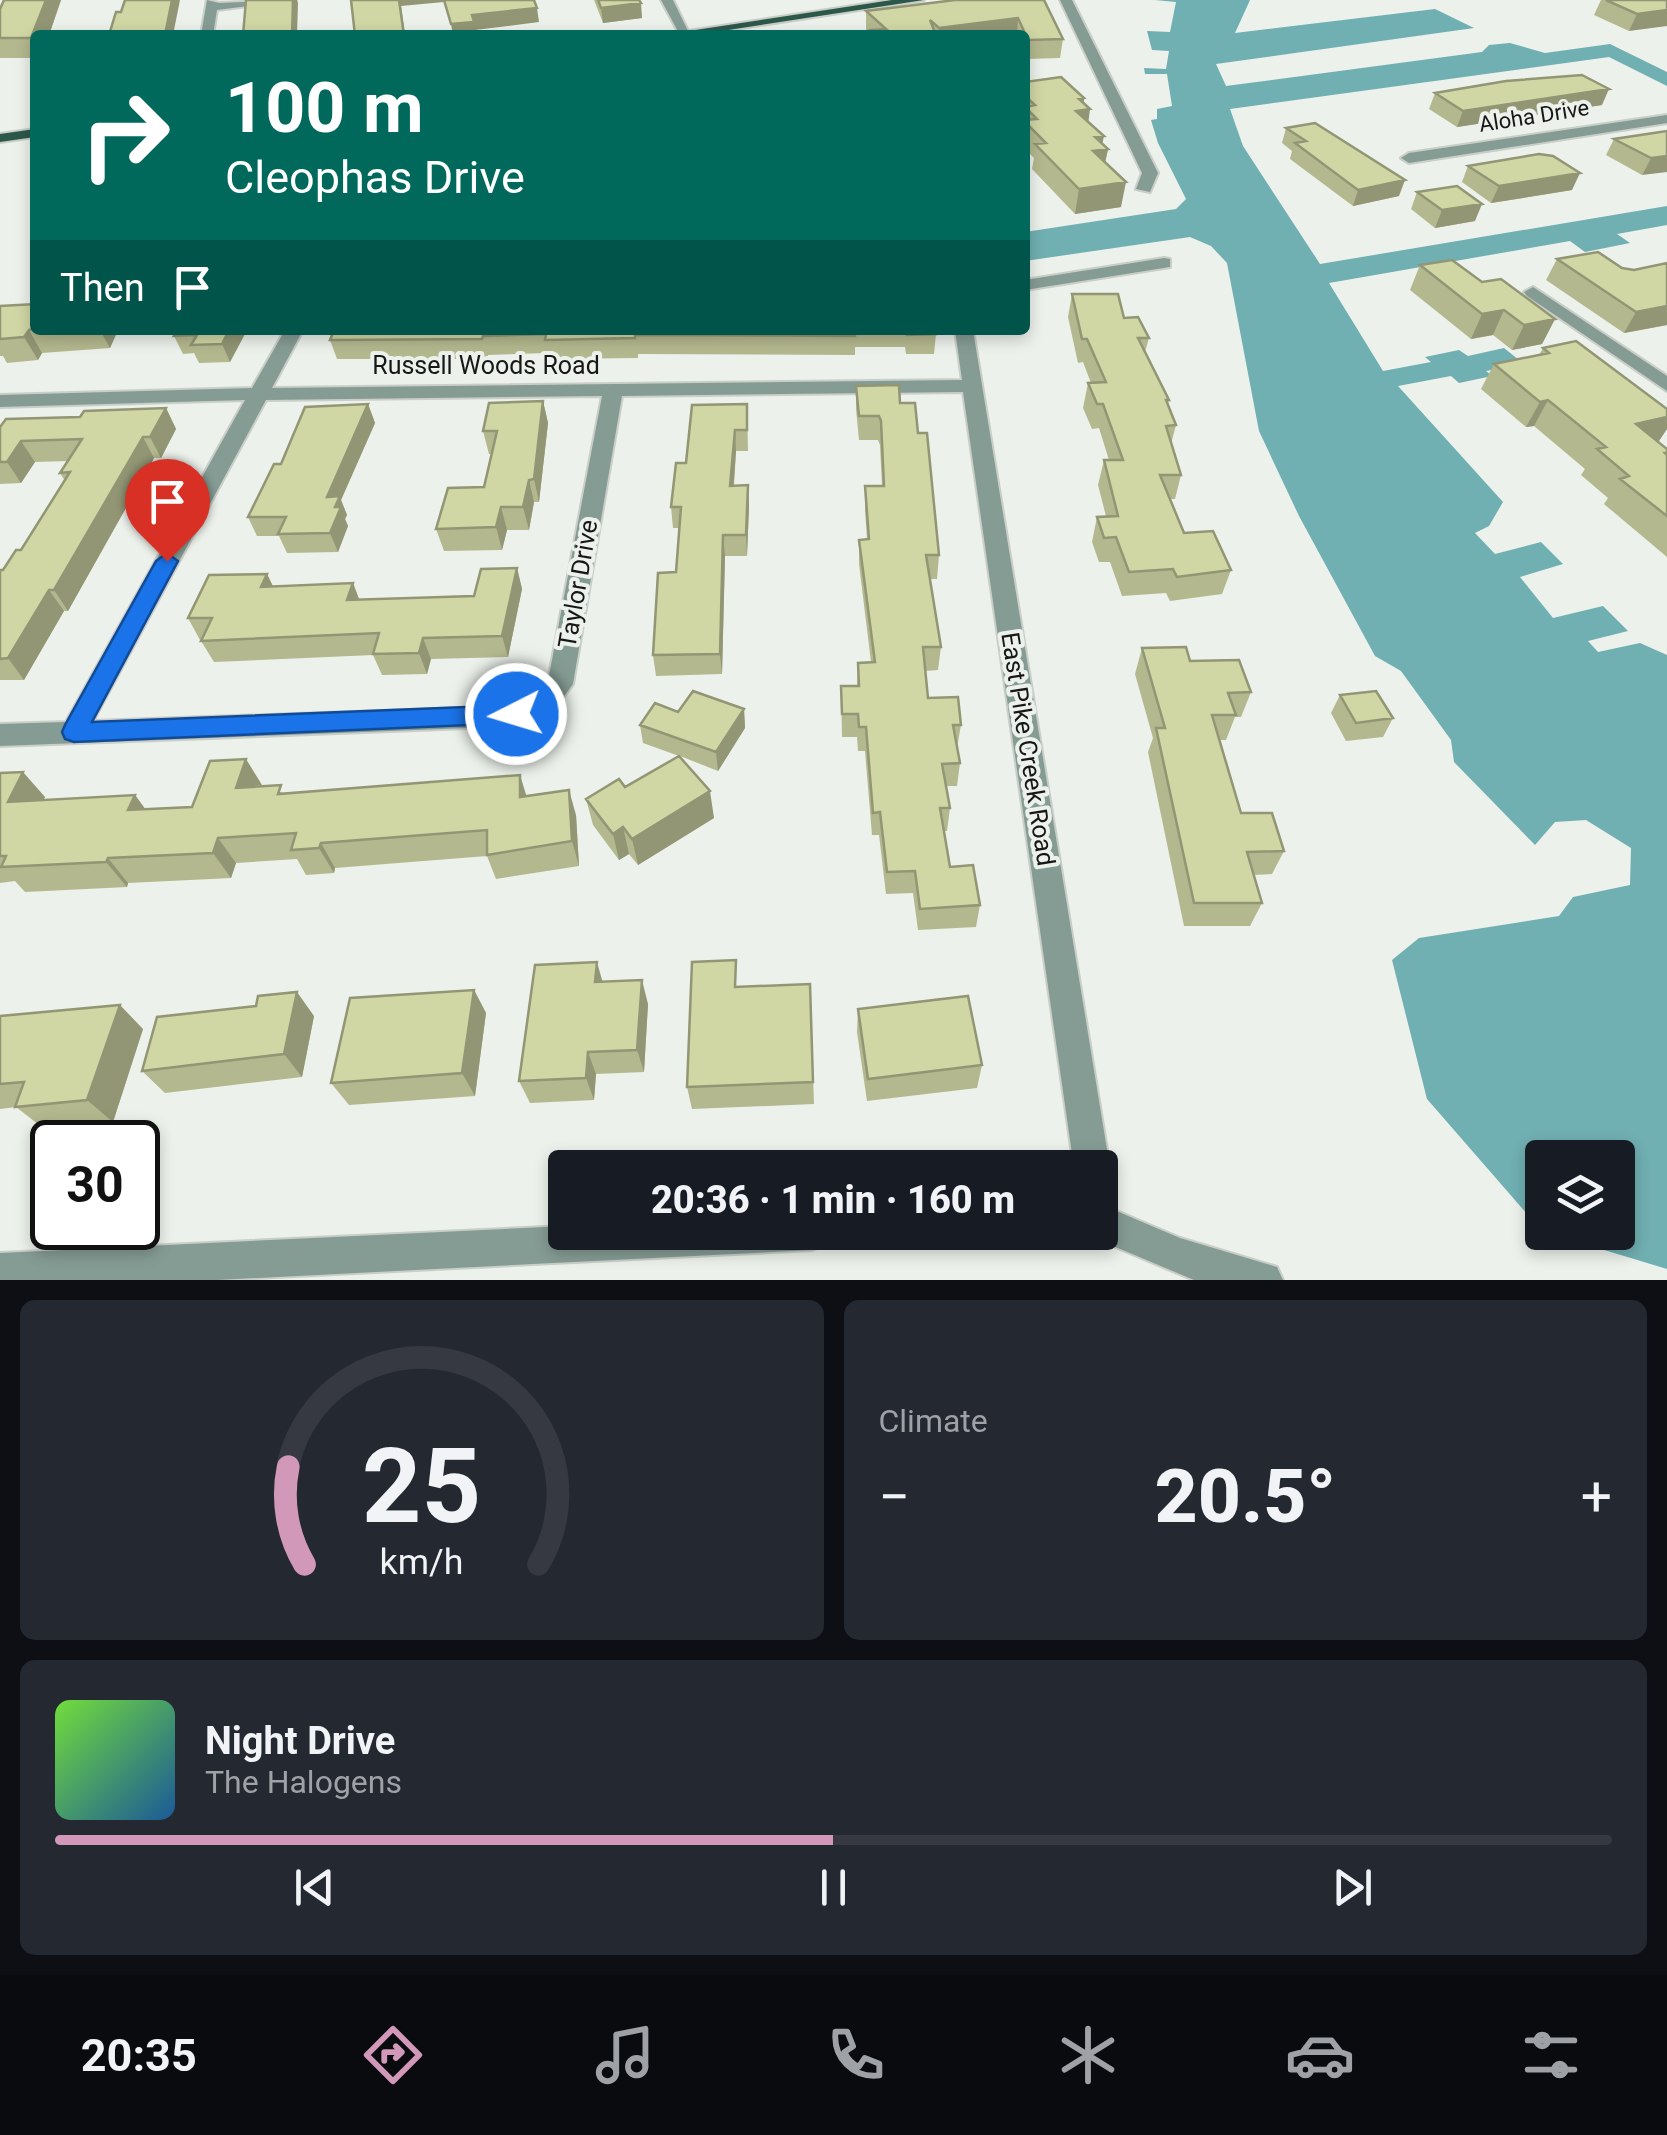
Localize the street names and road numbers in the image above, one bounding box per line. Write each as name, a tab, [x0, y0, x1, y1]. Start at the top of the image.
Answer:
street label: Aloha Drive	[1477, 95, 1591, 137]
street label: Russell Woods Road	[372, 351, 600, 380]
street label: Taylor Drive	[552, 517, 604, 651]
street label: East Pike Creek Road	[995, 630, 1061, 868]

